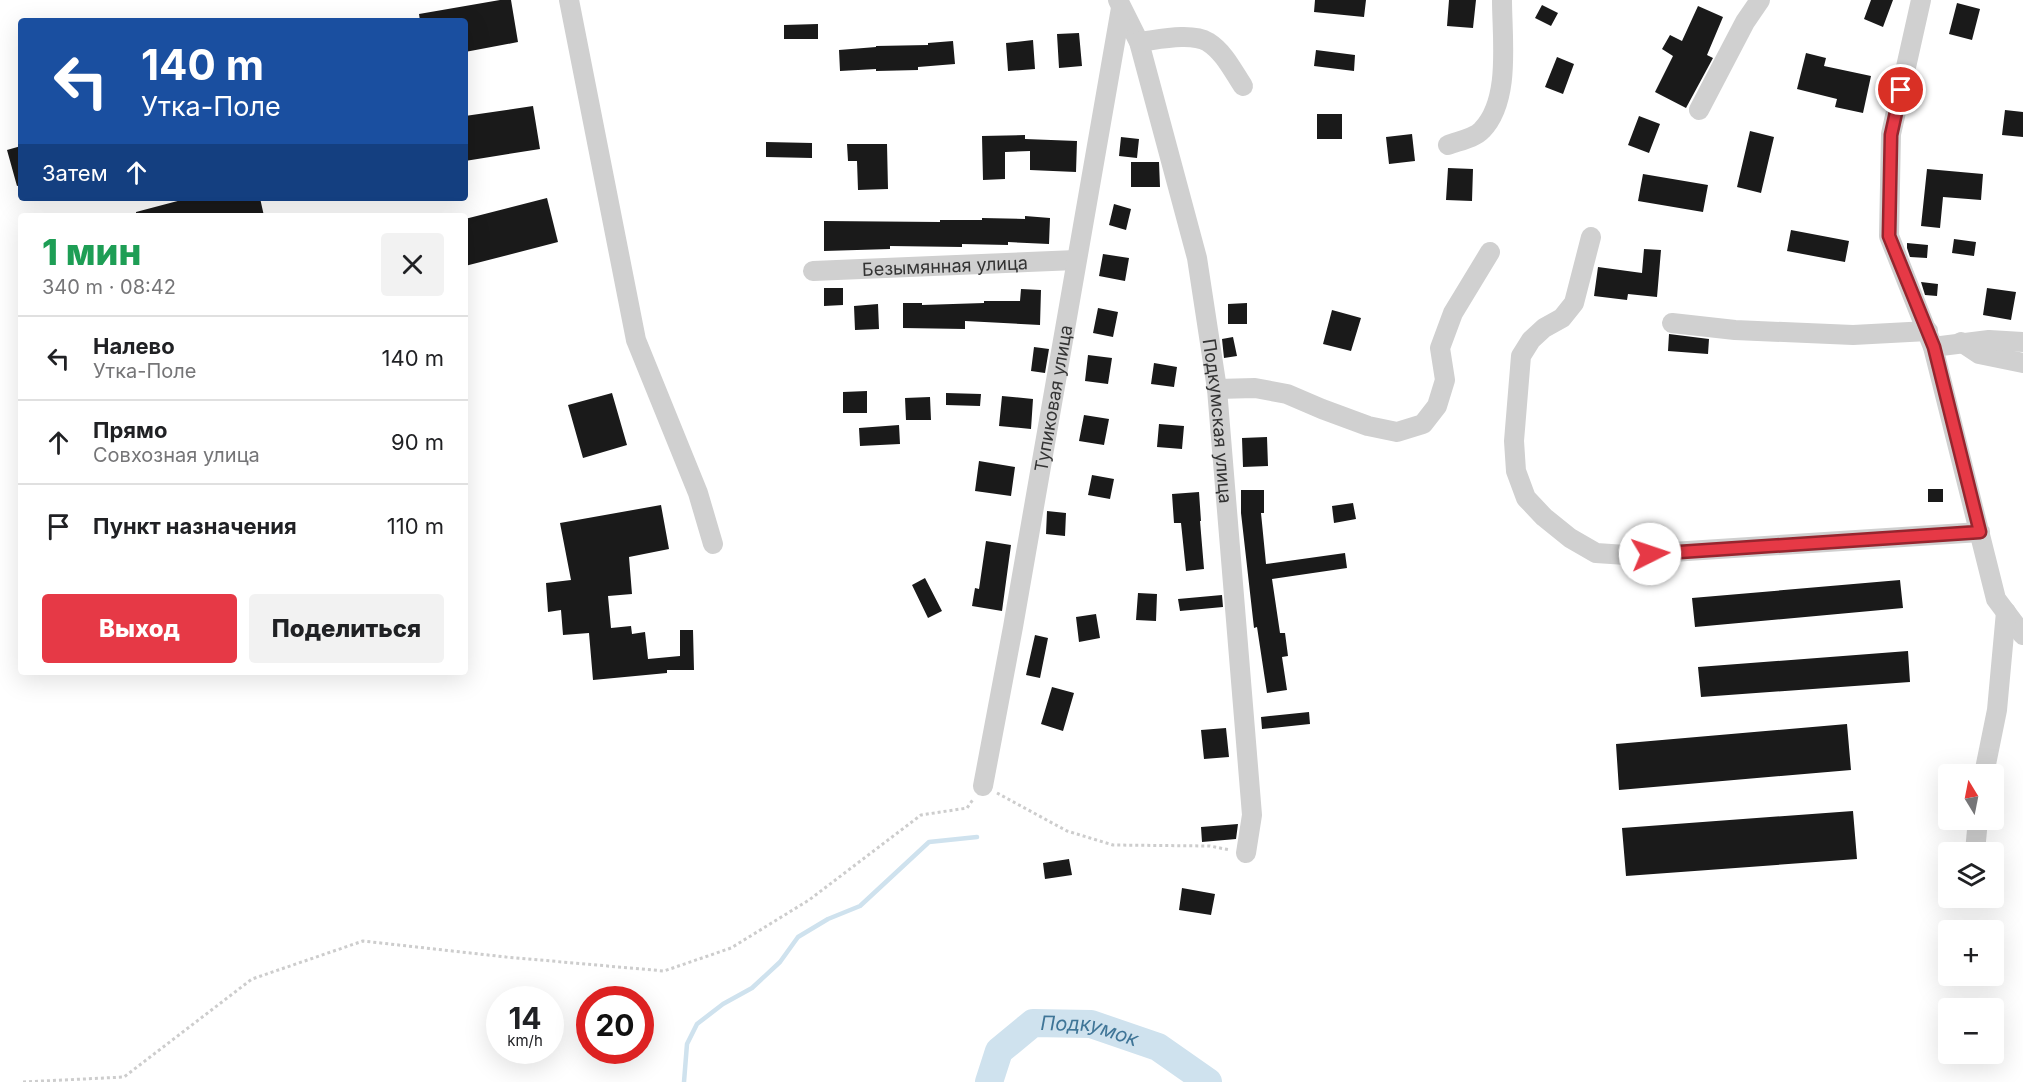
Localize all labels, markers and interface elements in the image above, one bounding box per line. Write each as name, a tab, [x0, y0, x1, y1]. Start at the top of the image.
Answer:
text: 140 m	[141, 39, 264, 90]
icon: left	[42, 42, 120, 120]
pin	[1875, 64, 1926, 115]
icon: arrive	[1884, 73, 1917, 106]
text: Утка-Поле	[141, 90, 281, 123]
icon: ahead	[120, 156, 153, 189]
text: Затем	[42, 160, 108, 186]
text: 1 мин	[42, 230, 141, 274]
button: close	[381, 233, 444, 296]
street label: Безымянная улица	[862, 252, 1028, 279]
text: 340 m · 08:42	[42, 275, 176, 299]
street label: Тупиковая улица	[1030, 323, 1076, 473]
text: Налево	[93, 333, 175, 359]
street label: Подкумская улица	[1199, 337, 1237, 504]
icon: left	[42, 342, 75, 375]
text: 140 m	[382, 345, 444, 371]
text: Утка-Поле	[93, 359, 197, 383]
text: Прямо	[93, 417, 167, 443]
icon: ahead	[42, 426, 75, 459]
text: 90 m	[391, 429, 444, 455]
text: Совхозная улица	[93, 443, 260, 467]
icon: arrive	[42, 510, 75, 543]
text: Пункт назначения	[93, 513, 297, 539]
text: 110 m	[387, 513, 444, 539]
position arrow	[1618, 522, 1682, 586]
button: Выход	[42, 594, 237, 663]
button: Поделиться	[249, 594, 444, 663]
north arrow	[1938, 764, 2004, 830]
map controls	[1938, 764, 2004, 1064]
button: layers	[1938, 842, 2004, 908]
button: +	[1938, 920, 2004, 986]
speed limit sign: 20	[576, 986, 654, 1064]
button: −	[1938, 998, 2004, 1064]
text: 14	[508, 1000, 542, 1036]
water label: Подкумок	[1040, 1011, 1143, 1052]
text: km/h	[507, 1031, 543, 1050]

